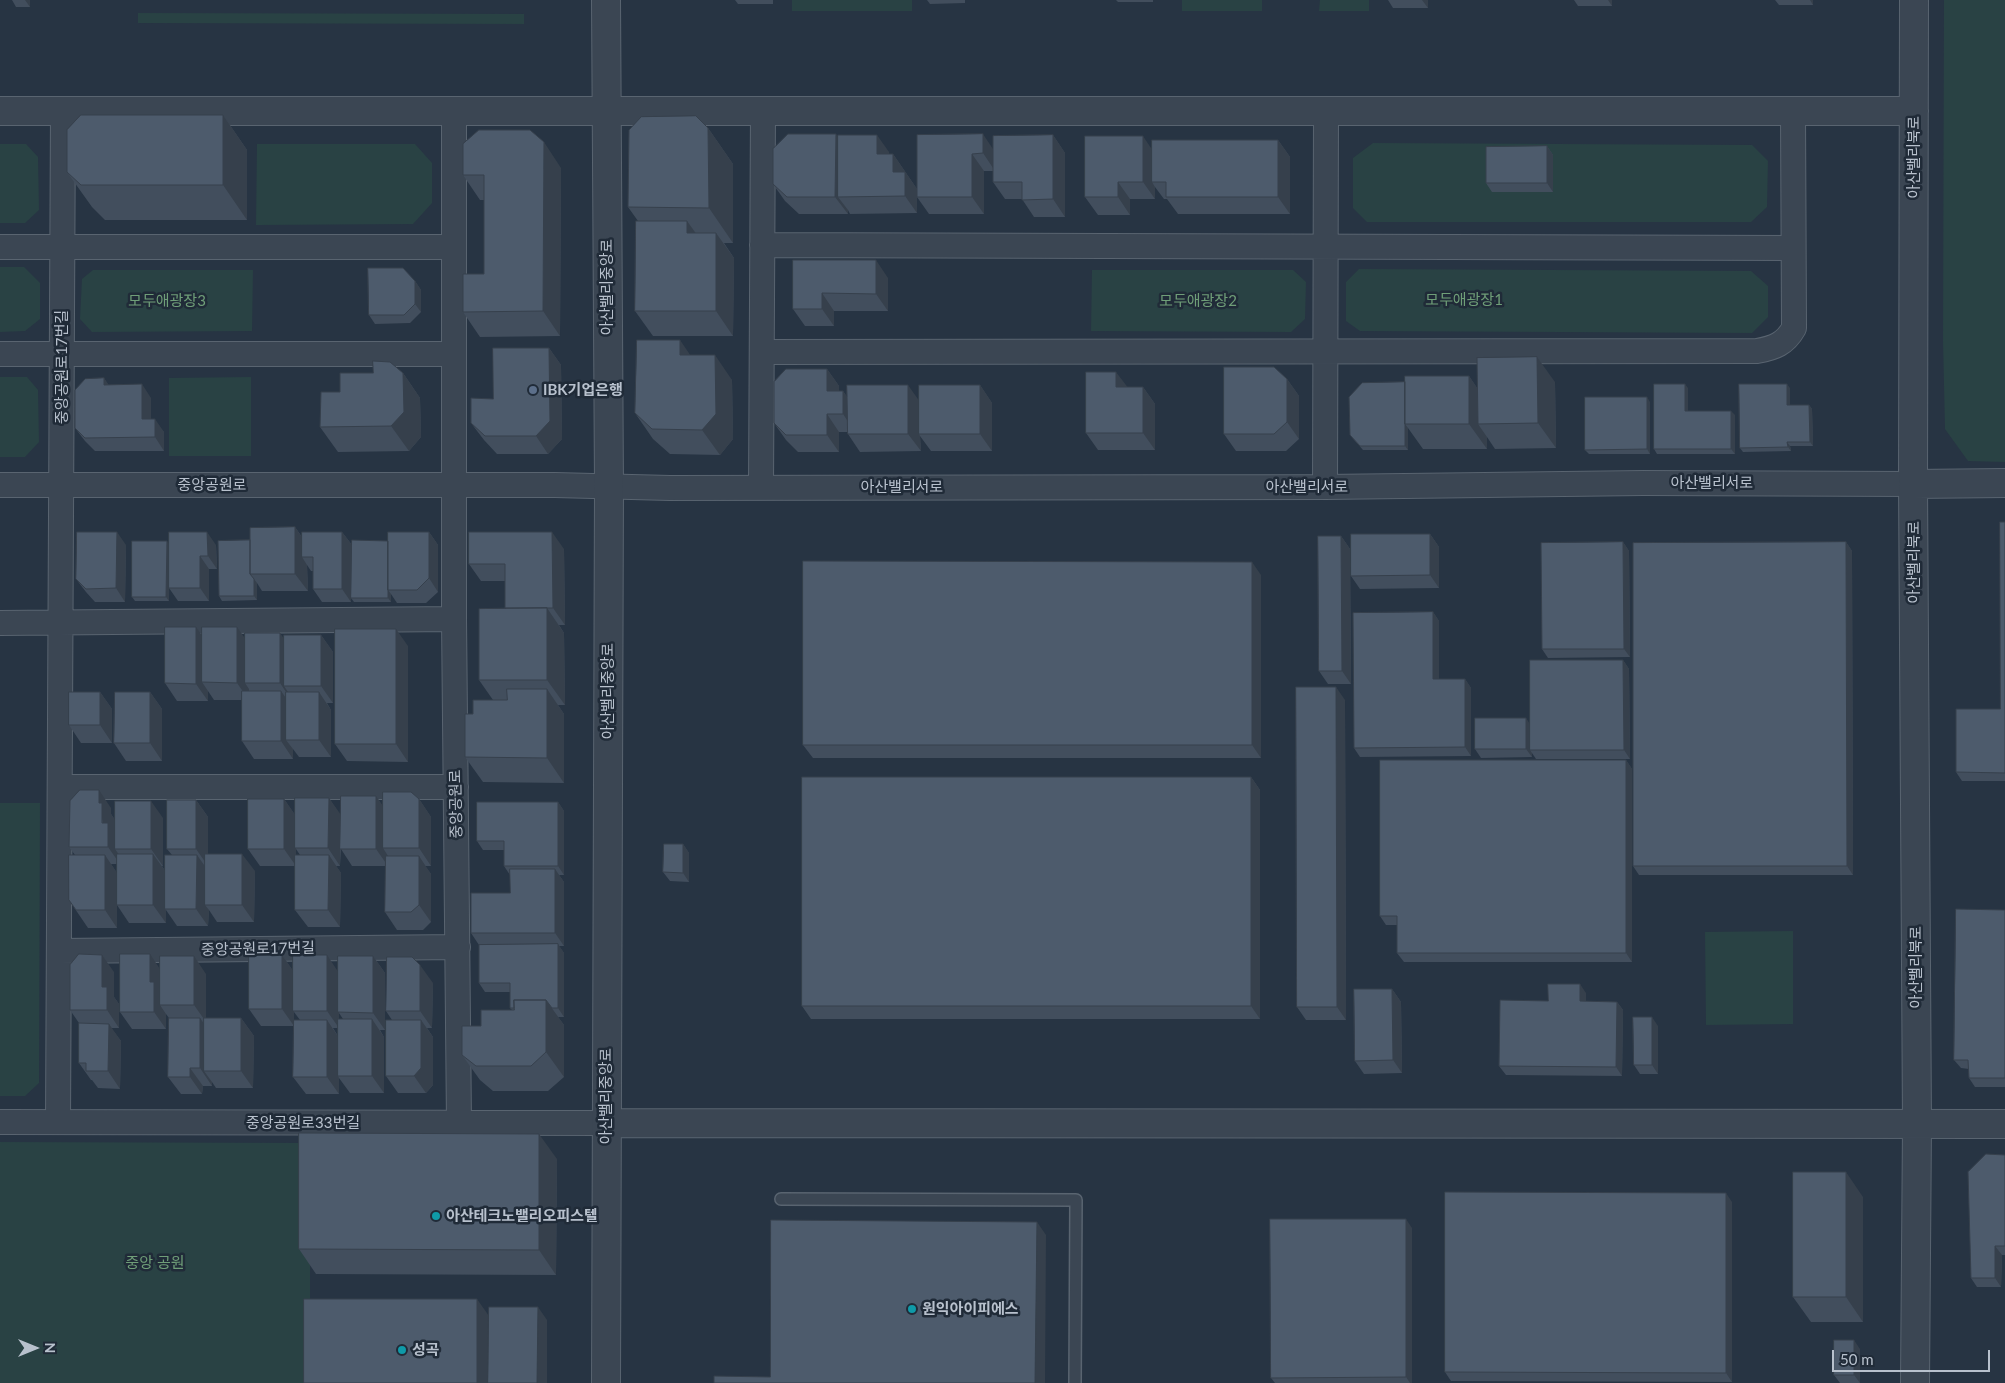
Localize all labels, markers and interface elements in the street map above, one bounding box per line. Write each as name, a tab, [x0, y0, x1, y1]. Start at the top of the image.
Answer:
street label: 아산밸리북로	[1905, 116, 1923, 198]
street label: 아산밸리중앙로	[598, 239, 616, 335]
park label: 모두애광장1	[1425, 291, 1503, 309]
park label: 모두애광장3	[128, 292, 206, 310]
park label: 모두애광장2	[1159, 292, 1237, 310]
street label: 중앙공원로17번길	[53, 310, 71, 424]
place label: IBK기업은행	[543, 381, 623, 399]
marker: IBK기업은행	[527, 384, 539, 396]
street label: 아산밸리서로	[1671, 474, 1753, 492]
street label: 중앙공원로	[178, 476, 246, 494]
street label: 아산밸리서로	[861, 478, 943, 496]
street label: 아산밸리서로	[1266, 478, 1348, 496]
street label: 아산밸리북로	[1905, 521, 1923, 603]
street label: 아산밸리중앙로	[599, 643, 617, 739]
street label: 중앙공원로	[446, 769, 466, 839]
street label: 아산밸리북로	[1907, 926, 1925, 1008]
street label: 중앙공원로17번길	[201, 939, 315, 959]
street label: 아산밸리중앙로	[597, 1048, 615, 1144]
street label: 중앙공원로33번길	[246, 1114, 360, 1132]
place label: 아산테크노밸리오피스텔	[446, 1207, 598, 1225]
marker: 아산테크노밸리오피스텔	[430, 1210, 442, 1222]
park label: 중앙 공원	[125, 1254, 185, 1272]
place label: 원익아이피에스	[922, 1300, 1019, 1318]
marker: 원익아이피에스	[906, 1303, 918, 1315]
north arrow	[10, 1323, 60, 1373]
scale bar	[1835, 1340, 1992, 1372]
place label: 성곡	[412, 1341, 440, 1359]
text: N	[42, 1343, 59, 1353]
marker: 성곡	[396, 1344, 408, 1356]
text: 50 m	[1840, 1350, 1874, 1368]

